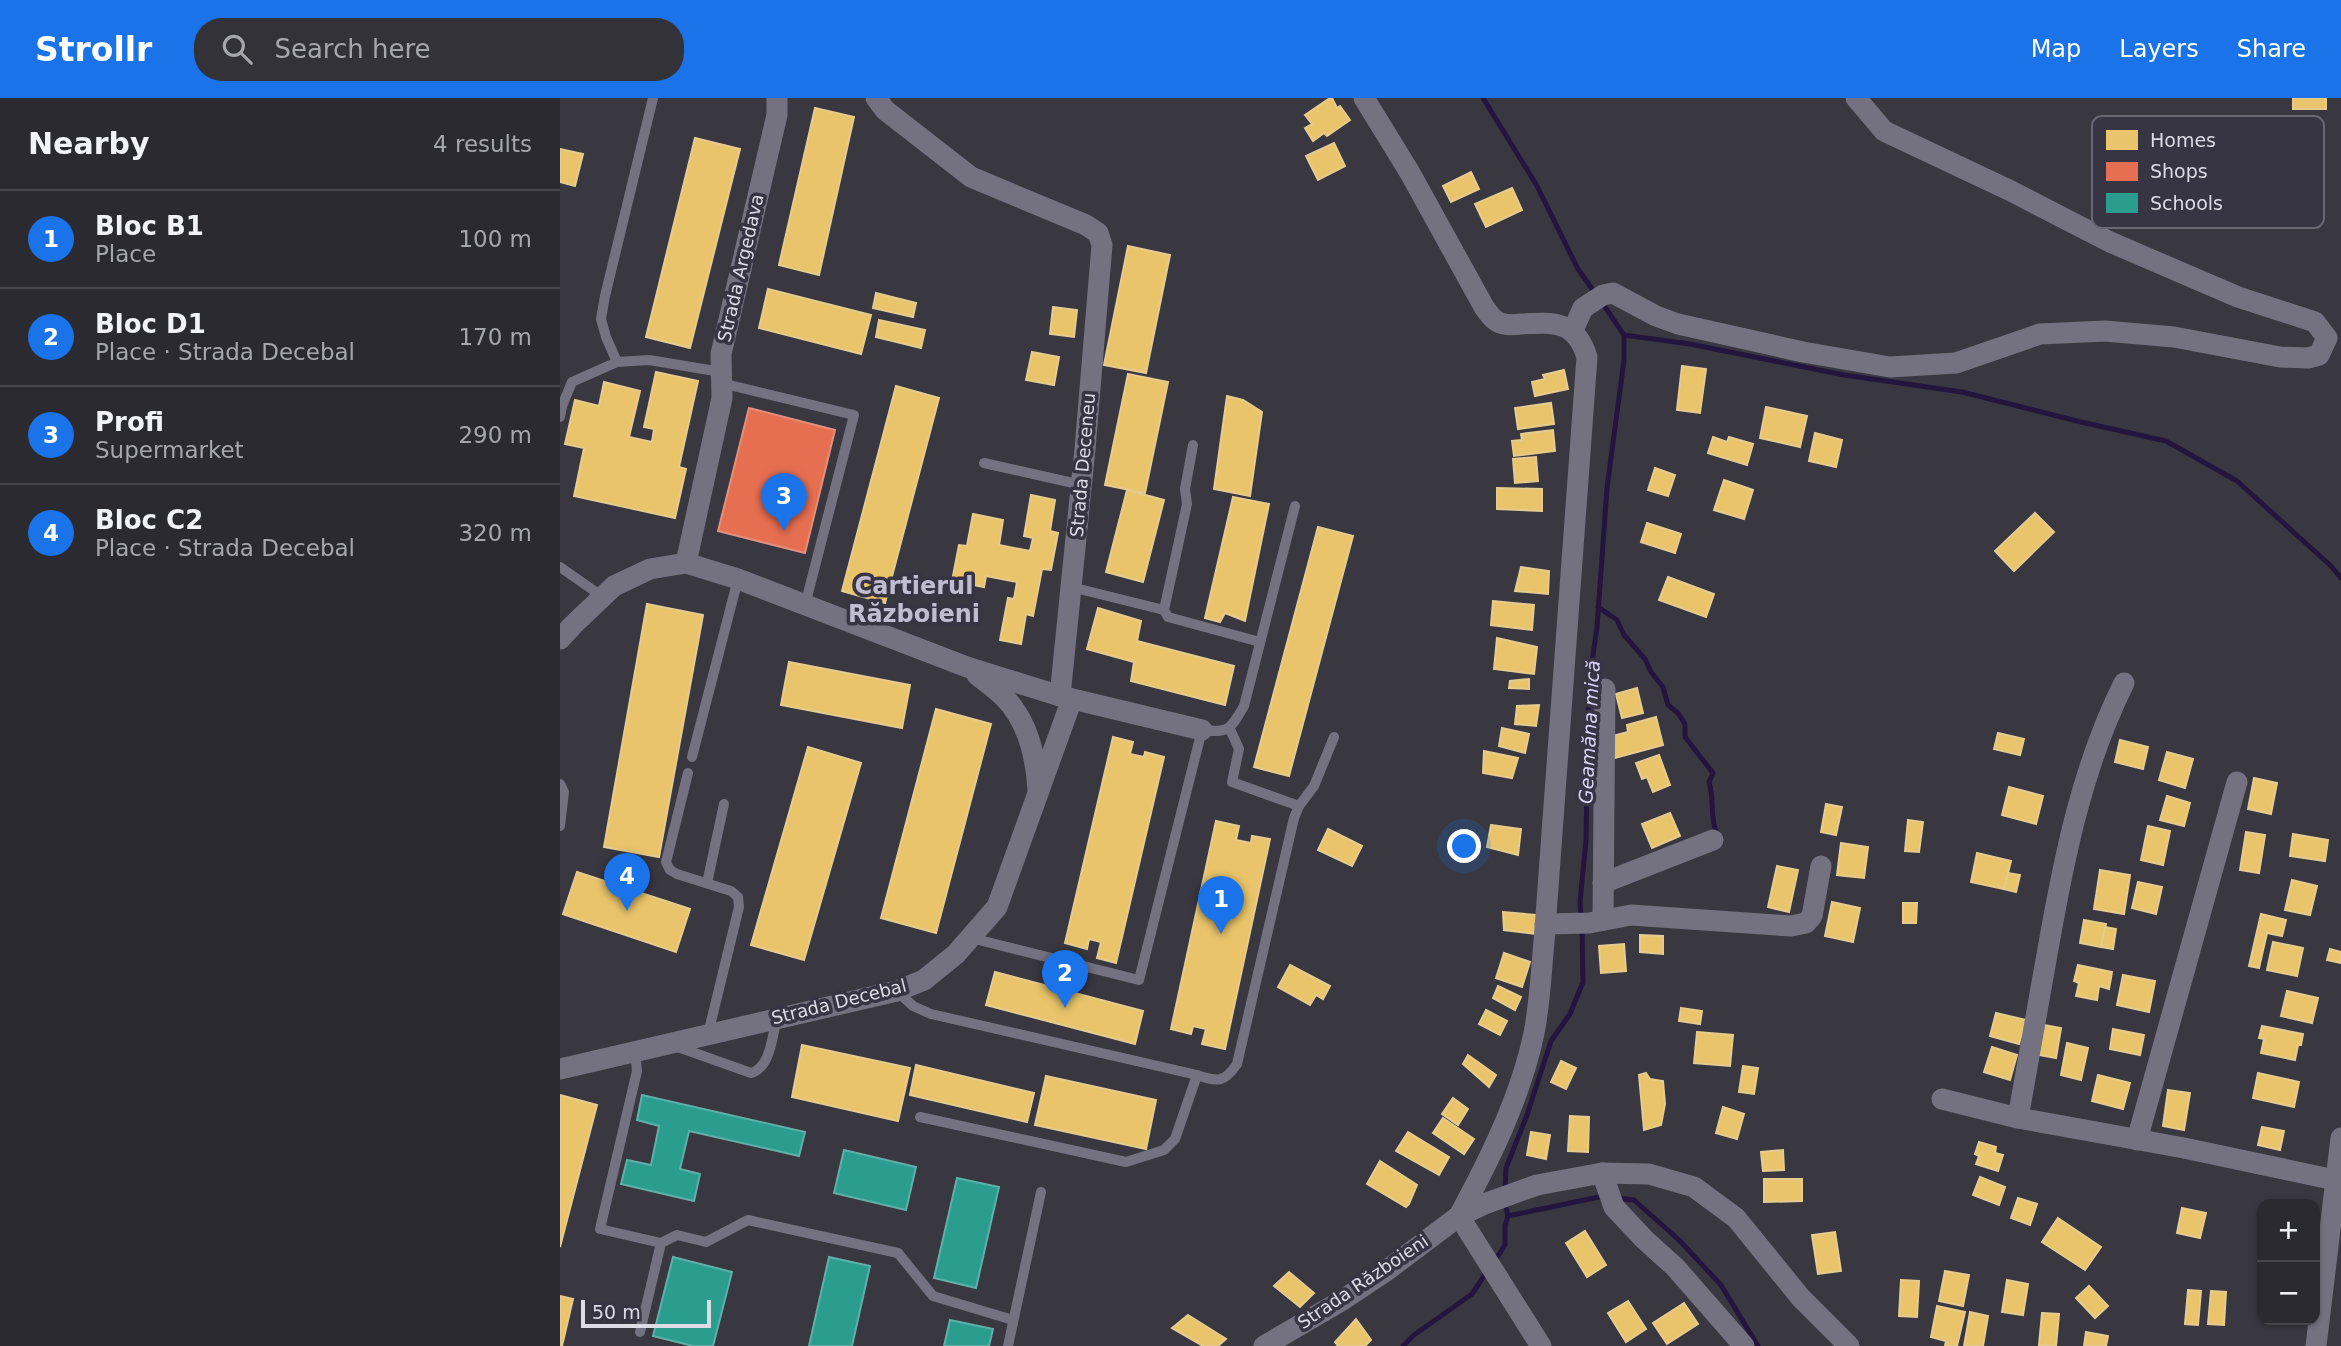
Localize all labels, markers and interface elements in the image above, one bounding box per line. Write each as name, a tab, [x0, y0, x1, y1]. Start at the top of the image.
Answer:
search box	[194, 18, 684, 81]
text: Strollr	[35, 30, 152, 69]
icon: search	[218, 30, 256, 68]
text: Search here	[274, 34, 431, 64]
text: Map	[2031, 35, 2081, 63]
text: Layers	[2119, 35, 2199, 63]
text: Share	[2237, 35, 2306, 63]
legend	[2092, 116, 2324, 228]
text: Nearby	[28, 126, 150, 161]
text: Homes	[2150, 129, 2216, 151]
text: 4 results	[433, 131, 532, 157]
text: Shops	[2150, 160, 2208, 182]
street label: Strada Argedava	[713, 192, 768, 344]
text: Schools	[2150, 192, 2223, 214]
text: Bloc B1	[95, 211, 204, 241]
text: 1	[43, 226, 59, 252]
text: 100 m	[458, 226, 532, 252]
text: Place	[95, 241, 156, 267]
text: Bloc D1	[95, 309, 206, 339]
text: 2	[43, 324, 59, 350]
text: 170 m	[458, 324, 532, 350]
text: Place · Strada Decebal	[95, 339, 355, 365]
street label: Strada Deceneu	[1066, 392, 1099, 538]
text: Profi	[95, 407, 164, 437]
text: 3	[43, 422, 59, 448]
text: 290 m	[458, 422, 532, 448]
text: Supermarket	[95, 437, 244, 463]
pin: 3	[761, 473, 807, 531]
text: Bloc C2	[95, 505, 203, 535]
text: 4	[43, 520, 59, 546]
text: 320 m	[458, 520, 532, 546]
text: Place · Strada Decebal	[95, 535, 355, 561]
district label: Cartierul Războieni	[848, 572, 980, 628]
water label: Geamăna mică	[1574, 660, 1604, 804]
your location	[1447, 829, 1481, 863]
pin: 4	[604, 853, 650, 911]
pin: 1	[1198, 876, 1244, 934]
pin: 2	[1042, 950, 1088, 1008]
street label: Strada Decebal	[769, 975, 909, 1028]
map controls	[2257, 1199, 2320, 1325]
button: +	[2257, 1199, 2320, 1262]
street label: Strada Războieni	[1293, 1230, 1432, 1333]
button: −	[2257, 1262, 2320, 1325]
scale bar	[581, 1297, 710, 1329]
text: 50 m	[592, 1301, 641, 1323]

